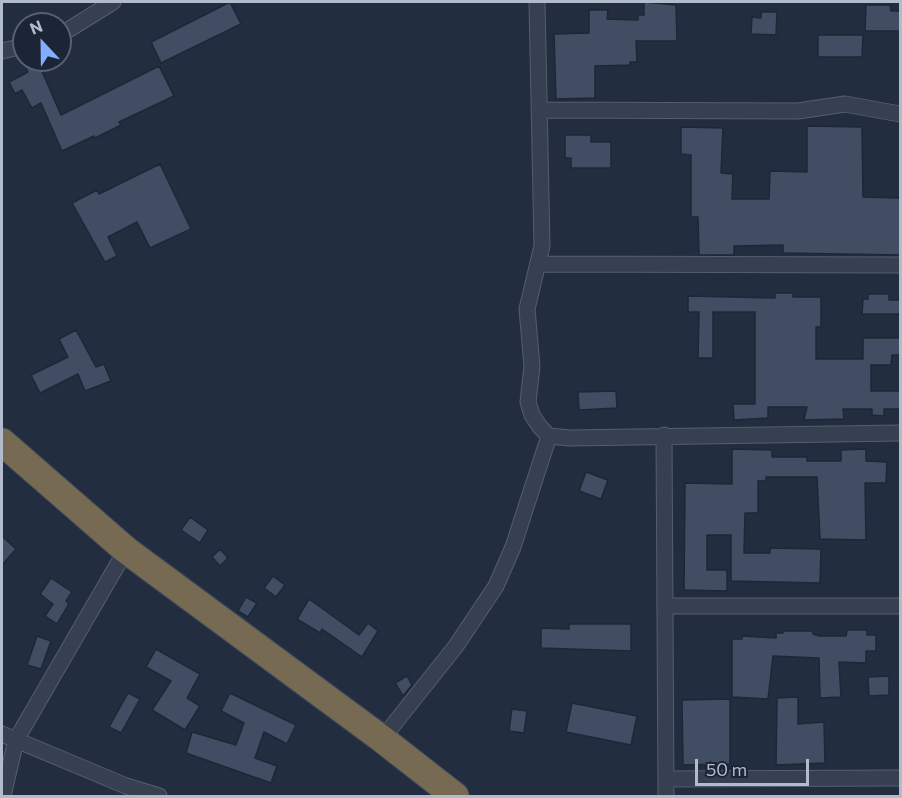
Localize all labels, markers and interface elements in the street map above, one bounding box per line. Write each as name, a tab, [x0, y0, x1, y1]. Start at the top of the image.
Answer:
north arrow	[12, 12, 72, 72]
text: N	[27, 16, 45, 38]
scale bar	[698, 747, 812, 785]
text: 50 m	[706, 758, 747, 780]

